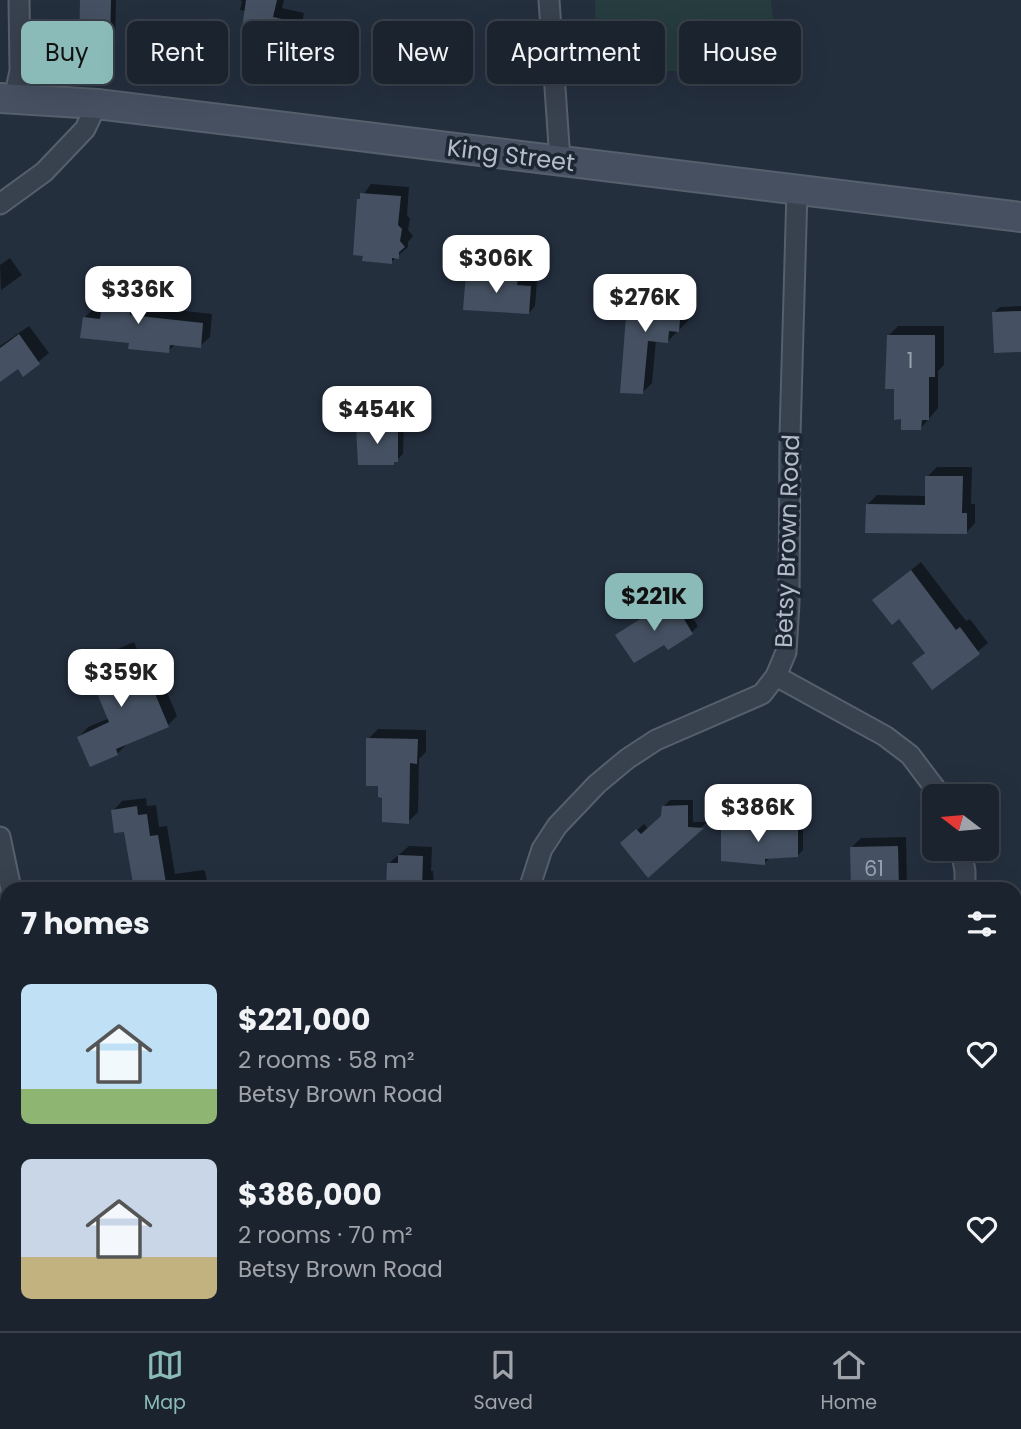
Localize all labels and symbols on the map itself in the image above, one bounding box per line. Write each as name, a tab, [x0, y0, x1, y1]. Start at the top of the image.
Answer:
street label: King Street	[445, 131, 577, 179]
pin: $306K	[447, 236, 545, 295]
pin: $336K	[89, 266, 187, 326]
pin: $276K	[596, 274, 694, 334]
house number: 1	[907, 346, 913, 375]
pin: $454K	[328, 386, 426, 446]
street label: Betsy Brown Road	[767, 434, 807, 648]
pin: $221K	[605, 574, 703, 633]
pin: $359K	[72, 650, 170, 709]
pin: $386K	[709, 784, 807, 844]
north arrow	[922, 784, 999, 861]
house number: 61	[864, 854, 884, 883]

